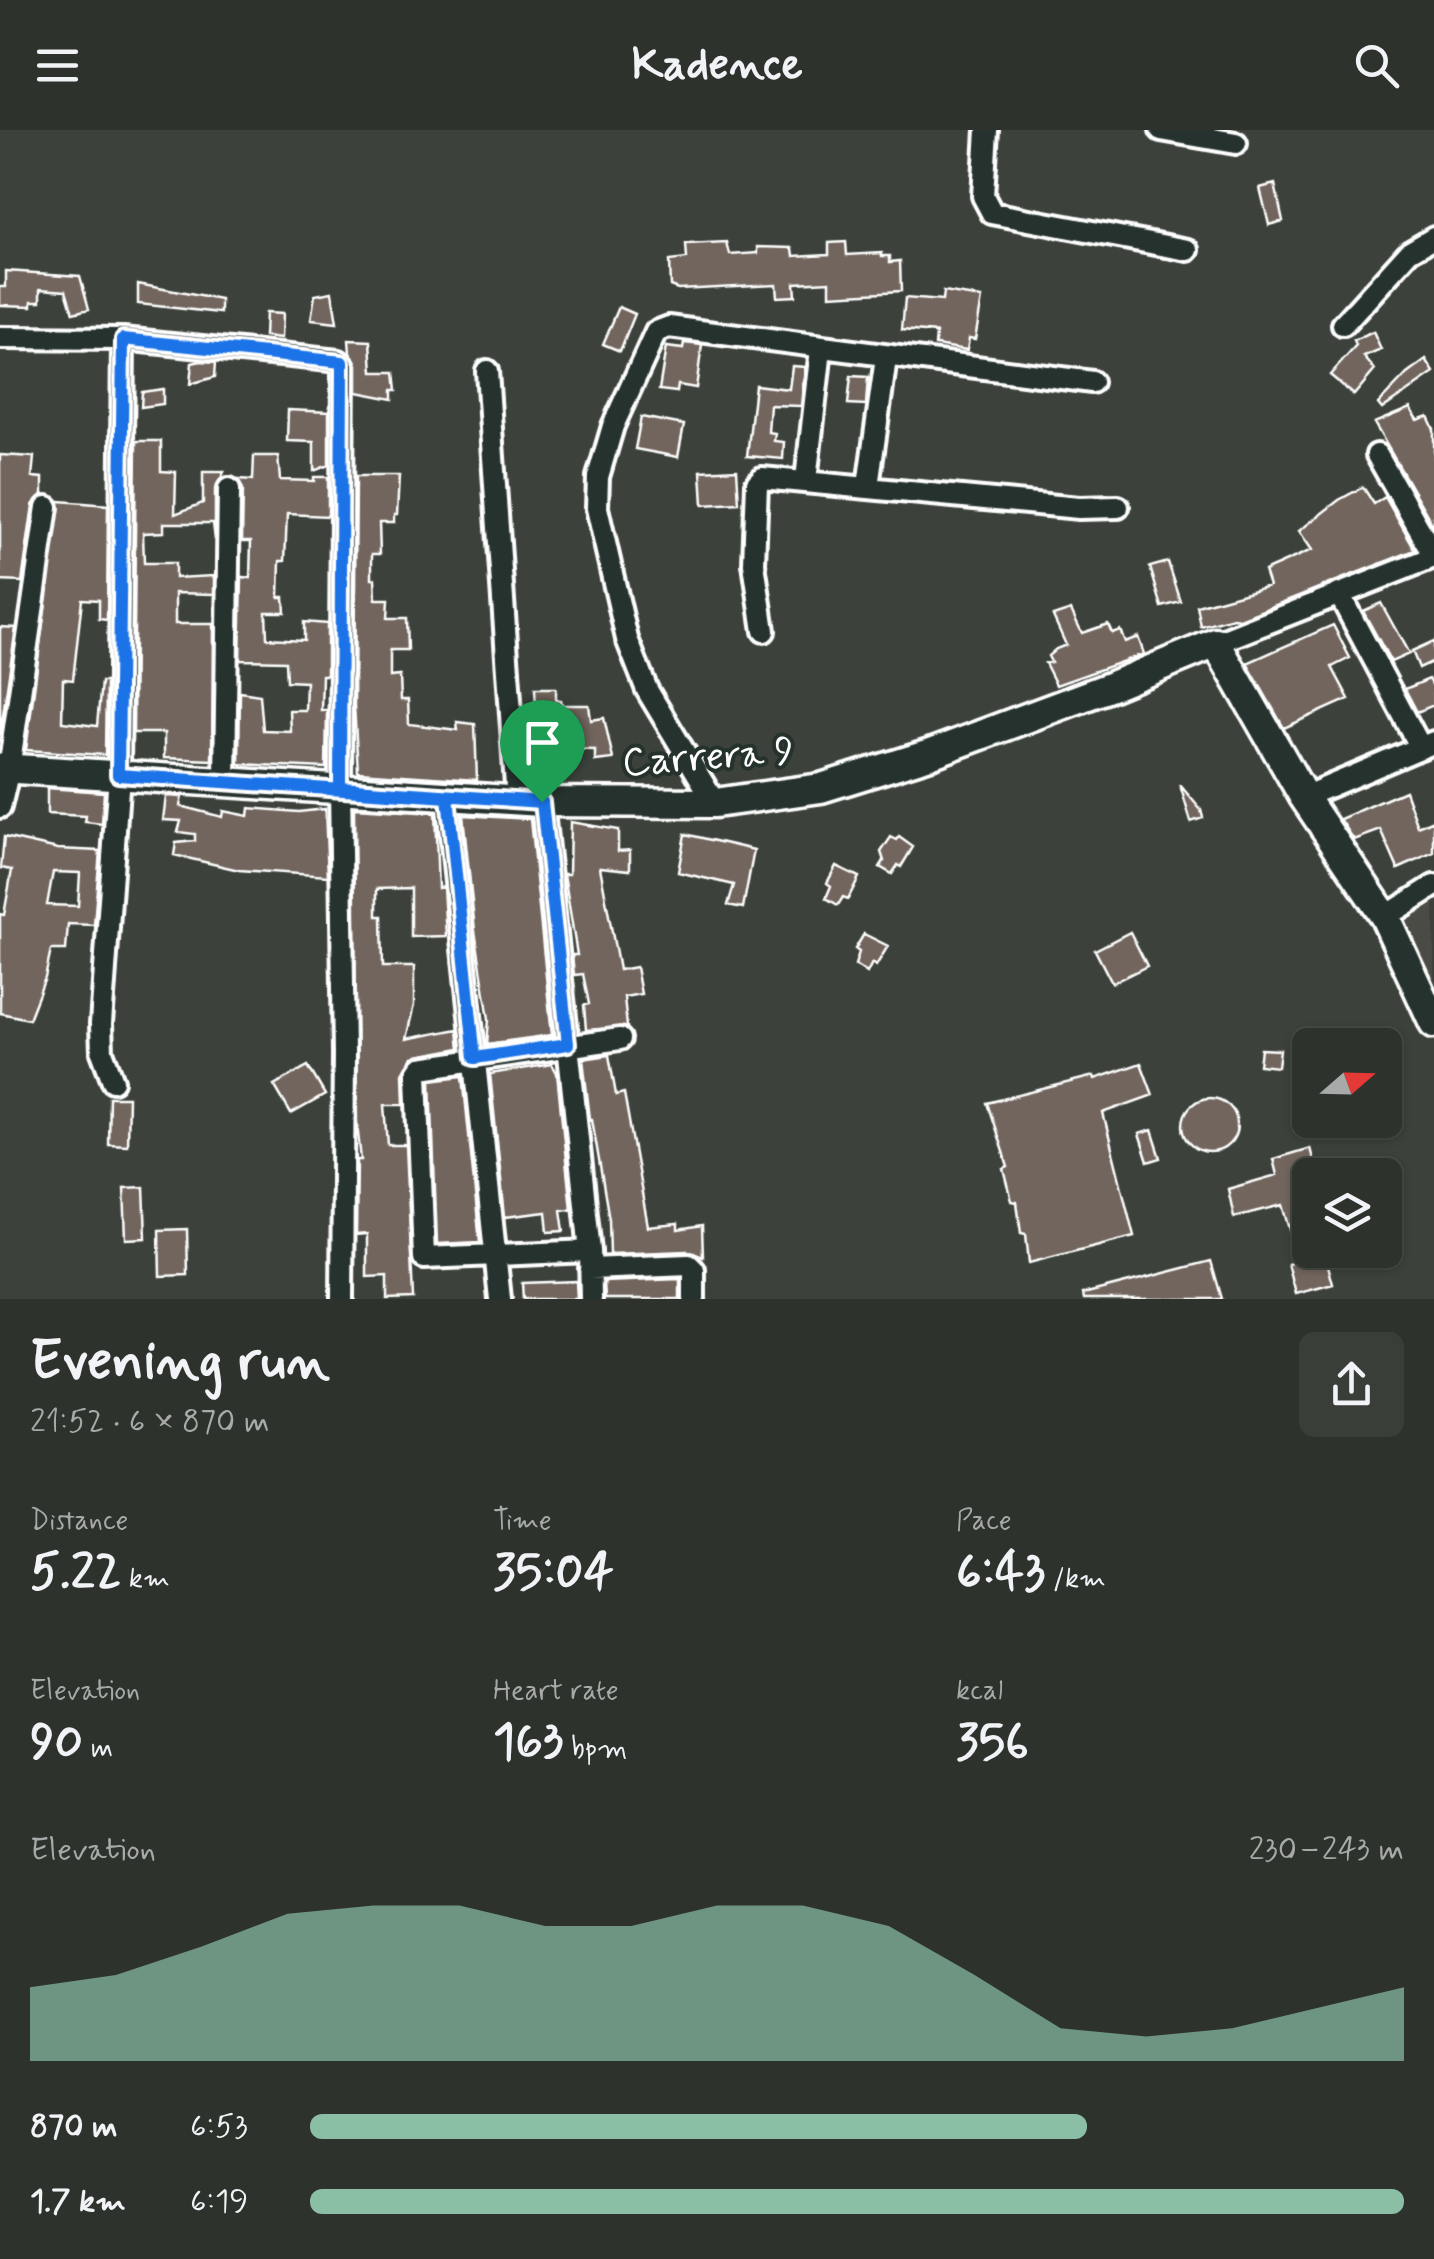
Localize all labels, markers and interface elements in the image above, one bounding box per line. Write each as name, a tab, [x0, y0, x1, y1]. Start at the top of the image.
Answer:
text: Kadence	[631, 36, 803, 95]
icon: menu	[30, 38, 85, 93]
icon: search	[1349, 38, 1404, 93]
pin	[500, 700, 585, 803]
icon: arrive	[515, 715, 570, 770]
street label: Carrera 9	[620, 726, 796, 790]
north arrow	[1292, 1028, 1402, 1138]
map controls	[1292, 1028, 1402, 1268]
button: layers	[1292, 1158, 1402, 1268]
text: Evening run	[30, 1327, 330, 1399]
button: share	[1299, 1332, 1404, 1437]
text: 21:52 · 6 × 870 m	[30, 1401, 269, 1443]
text: Distance	[30, 1503, 128, 1540]
text: Time	[493, 1503, 552, 1540]
text: Pace	[956, 1503, 1012, 1540]
text: 5.22	[30, 1540, 121, 1606]
text: 35:04	[493, 1540, 614, 1606]
text: 6:43	[956, 1540, 1045, 1606]
text: km	[121, 1561, 170, 1598]
text: /km	[1045, 1561, 1106, 1598]
text: Elevation	[30, 1673, 140, 1710]
text: Heart rate	[493, 1673, 619, 1710]
text: kcal	[956, 1673, 1003, 1710]
text: 90	[30, 1710, 83, 1776]
text: 163	[493, 1710, 563, 1776]
text: 356	[956, 1710, 1029, 1776]
text: m	[83, 1731, 113, 1768]
text: bpm	[563, 1731, 627, 1768]
text: Elevation	[30, 1829, 156, 1871]
text: 230–243 m	[1249, 1829, 1404, 1871]
text: 870 m	[30, 2106, 118, 2148]
text: 6:53	[190, 2106, 248, 2148]
text: 1.7 km	[30, 2181, 126, 2223]
text: 6:19	[190, 2181, 248, 2223]

